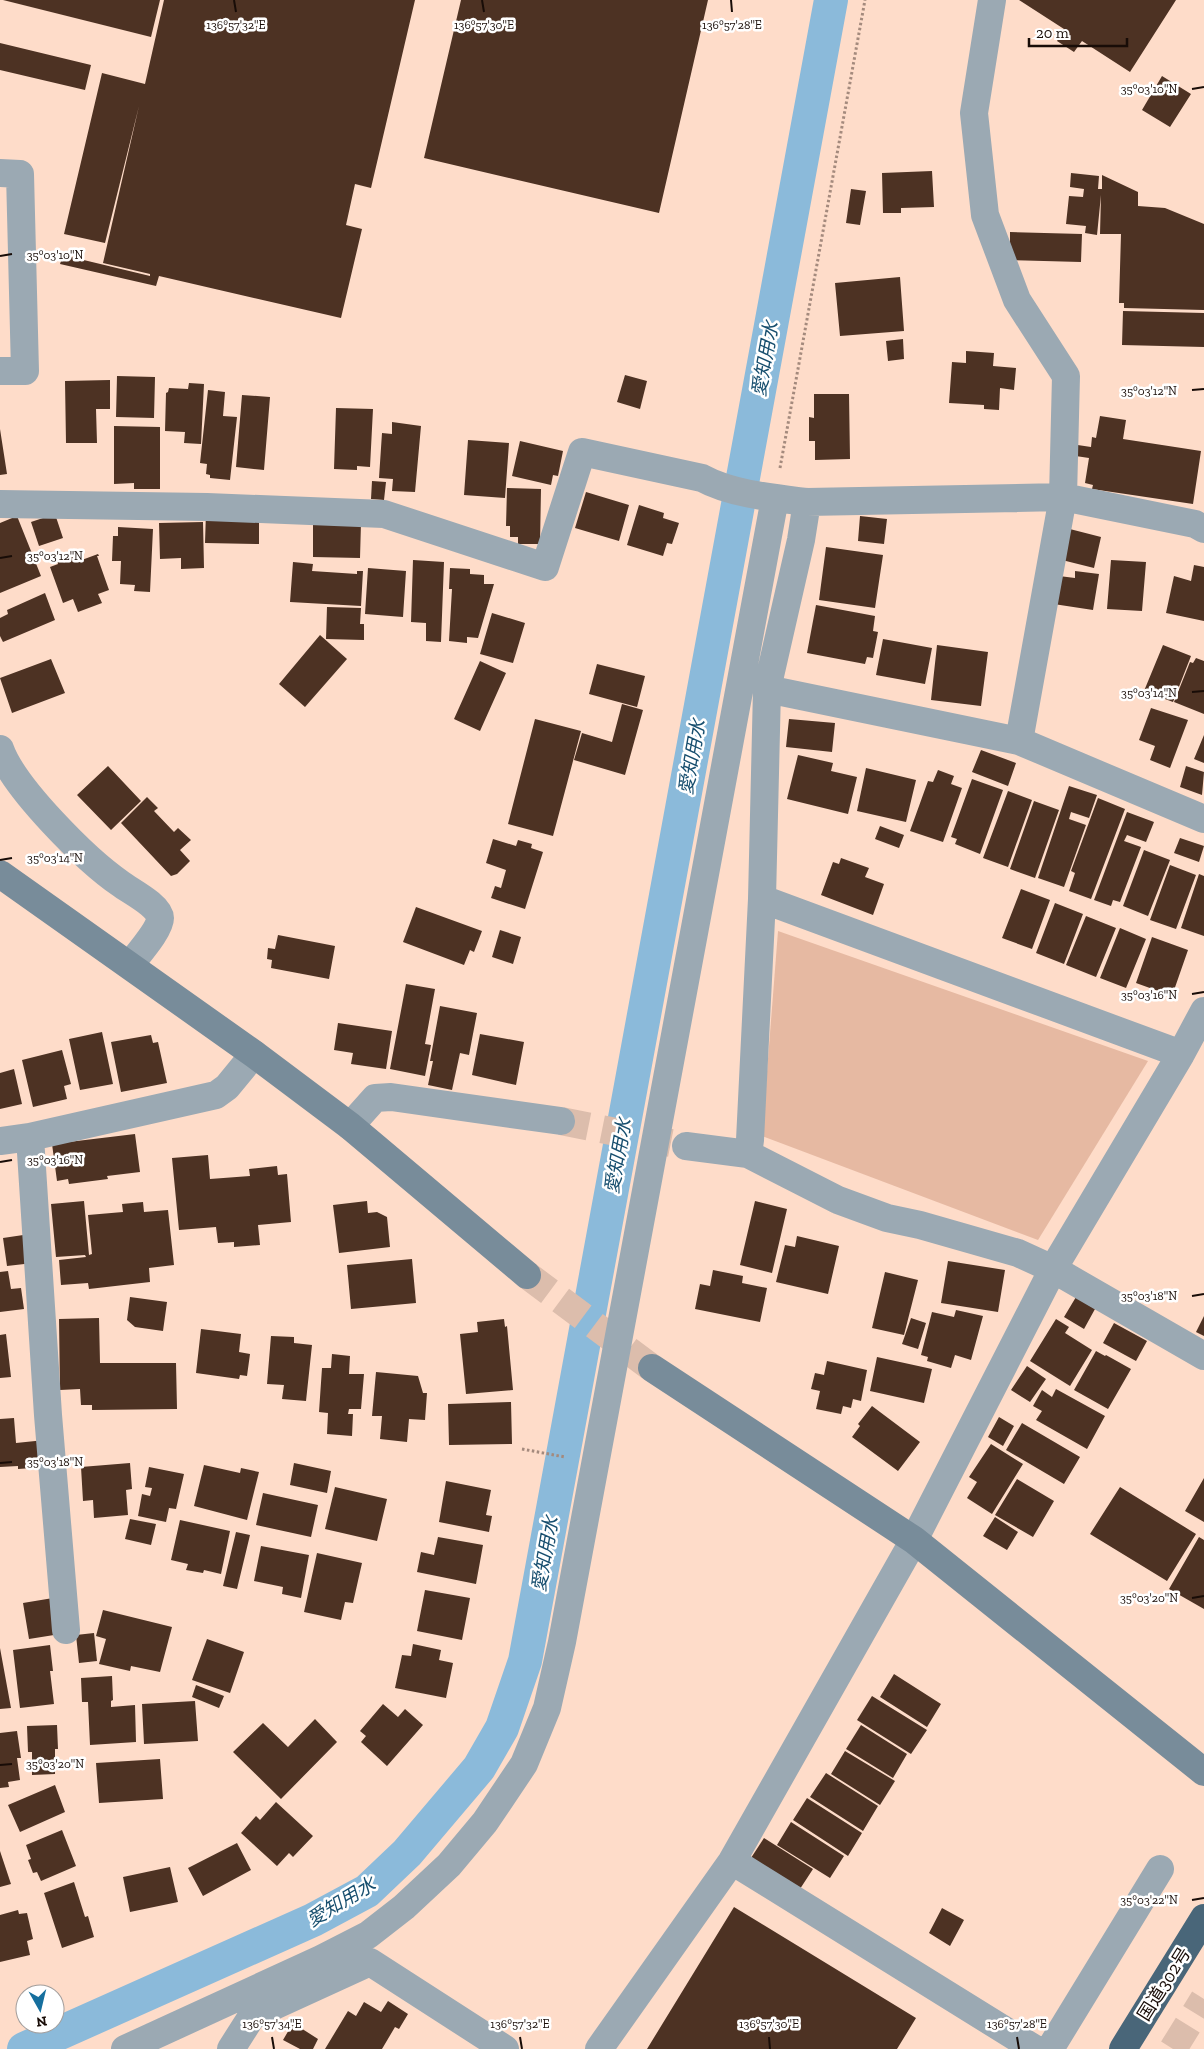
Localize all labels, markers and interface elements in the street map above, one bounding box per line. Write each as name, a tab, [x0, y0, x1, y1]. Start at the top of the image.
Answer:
scale bar	[1029, 15, 1126, 47]
text: 136°57'32"E	[206, 18, 266, 32]
text: 136°57'30"E	[454, 18, 514, 32]
text: 136°57'28"E	[702, 18, 762, 32]
text: 20 m	[1036, 24, 1069, 42]
text: 35°03'10"N	[1121, 82, 1177, 96]
text: 35°03'10"N	[27, 248, 83, 262]
water label: 愛知用水	[747, 318, 783, 398]
text: 35°03'12"N	[1121, 384, 1177, 398]
text: 35°03'12"N	[27, 549, 83, 563]
text: 35°03'14"N	[1121, 686, 1177, 700]
water label: 愛知用水	[674, 716, 710, 796]
text: 35°03'14"N	[27, 851, 83, 865]
text: 35°03'16"N	[1121, 988, 1177, 1002]
water label: 愛知用水	[600, 1115, 636, 1195]
text: 35°03'16"N	[27, 1153, 83, 1167]
text: 35°03'18"N	[1121, 1289, 1177, 1303]
text: 35°03'18"N	[27, 1455, 83, 1469]
water label: 愛知用水	[527, 1513, 563, 1593]
text: 35°03'20"N	[1120, 1591, 1178, 1605]
text: 35°03'20"N	[26, 1757, 84, 1771]
water label: 愛知用水	[302, 1872, 381, 1931]
text: 35°03'22"N	[1120, 1893, 1178, 1907]
street label: 国道302号	[1133, 1943, 1195, 2025]
north arrow	[15, 1984, 65, 2034]
text: N	[35, 2012, 48, 2031]
text: 136°57'34"E	[242, 2017, 302, 2031]
text: 136°57'32"E	[490, 2017, 550, 2031]
text: 136°57'30"E	[739, 2017, 799, 2031]
text: 136°57'28"E	[987, 2017, 1047, 2031]

